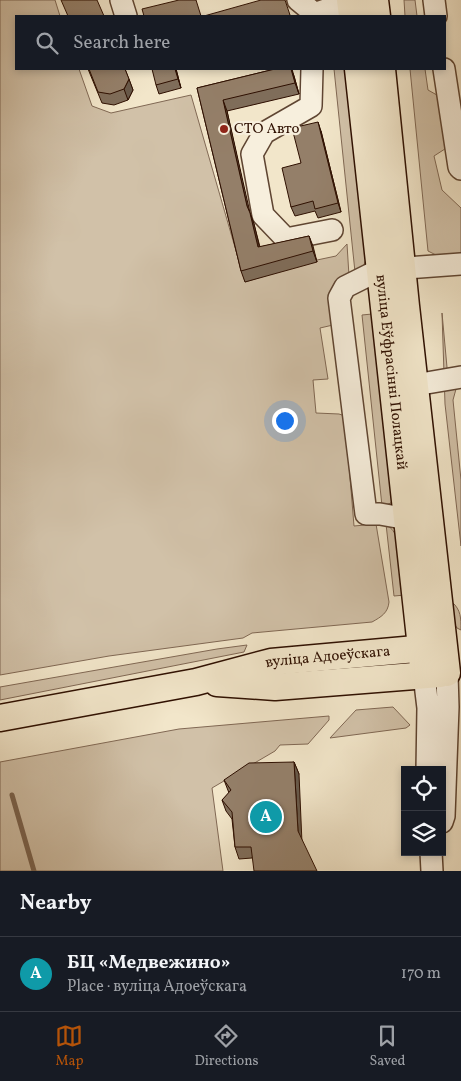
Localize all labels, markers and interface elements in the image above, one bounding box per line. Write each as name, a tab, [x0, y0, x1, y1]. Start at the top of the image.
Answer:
search box	[15, 15, 446, 70]
icon: search	[33, 29, 61, 57]
text: Search here	[73, 30, 170, 56]
place label: СТО Авто	[234, 119, 300, 140]
marker: СТО Авто	[218, 123, 230, 135]
street label: вуліца Еўфрасінні Полацкай	[370, 273, 412, 471]
your location	[272, 408, 298, 434]
street label: вуліца Адоеўскага	[263, 641, 391, 674]
map controls	[401, 766, 446, 856]
button: locate	[401, 766, 446, 811]
pin: A	[250, 798, 282, 836]
button: layers	[401, 811, 446, 856]
text: Nearby	[20, 889, 91, 918]
text: БЦ «Медвежино»	[67, 950, 230, 976]
text: A	[30, 963, 42, 985]
text: 170 m	[401, 963, 441, 985]
text: Place · вуліца Адоеўскага	[67, 976, 247, 998]
tab: Map	[55, 1022, 83, 1071]
tab: Directions	[194, 1022, 259, 1071]
tab: Saved	[369, 1022, 406, 1071]

